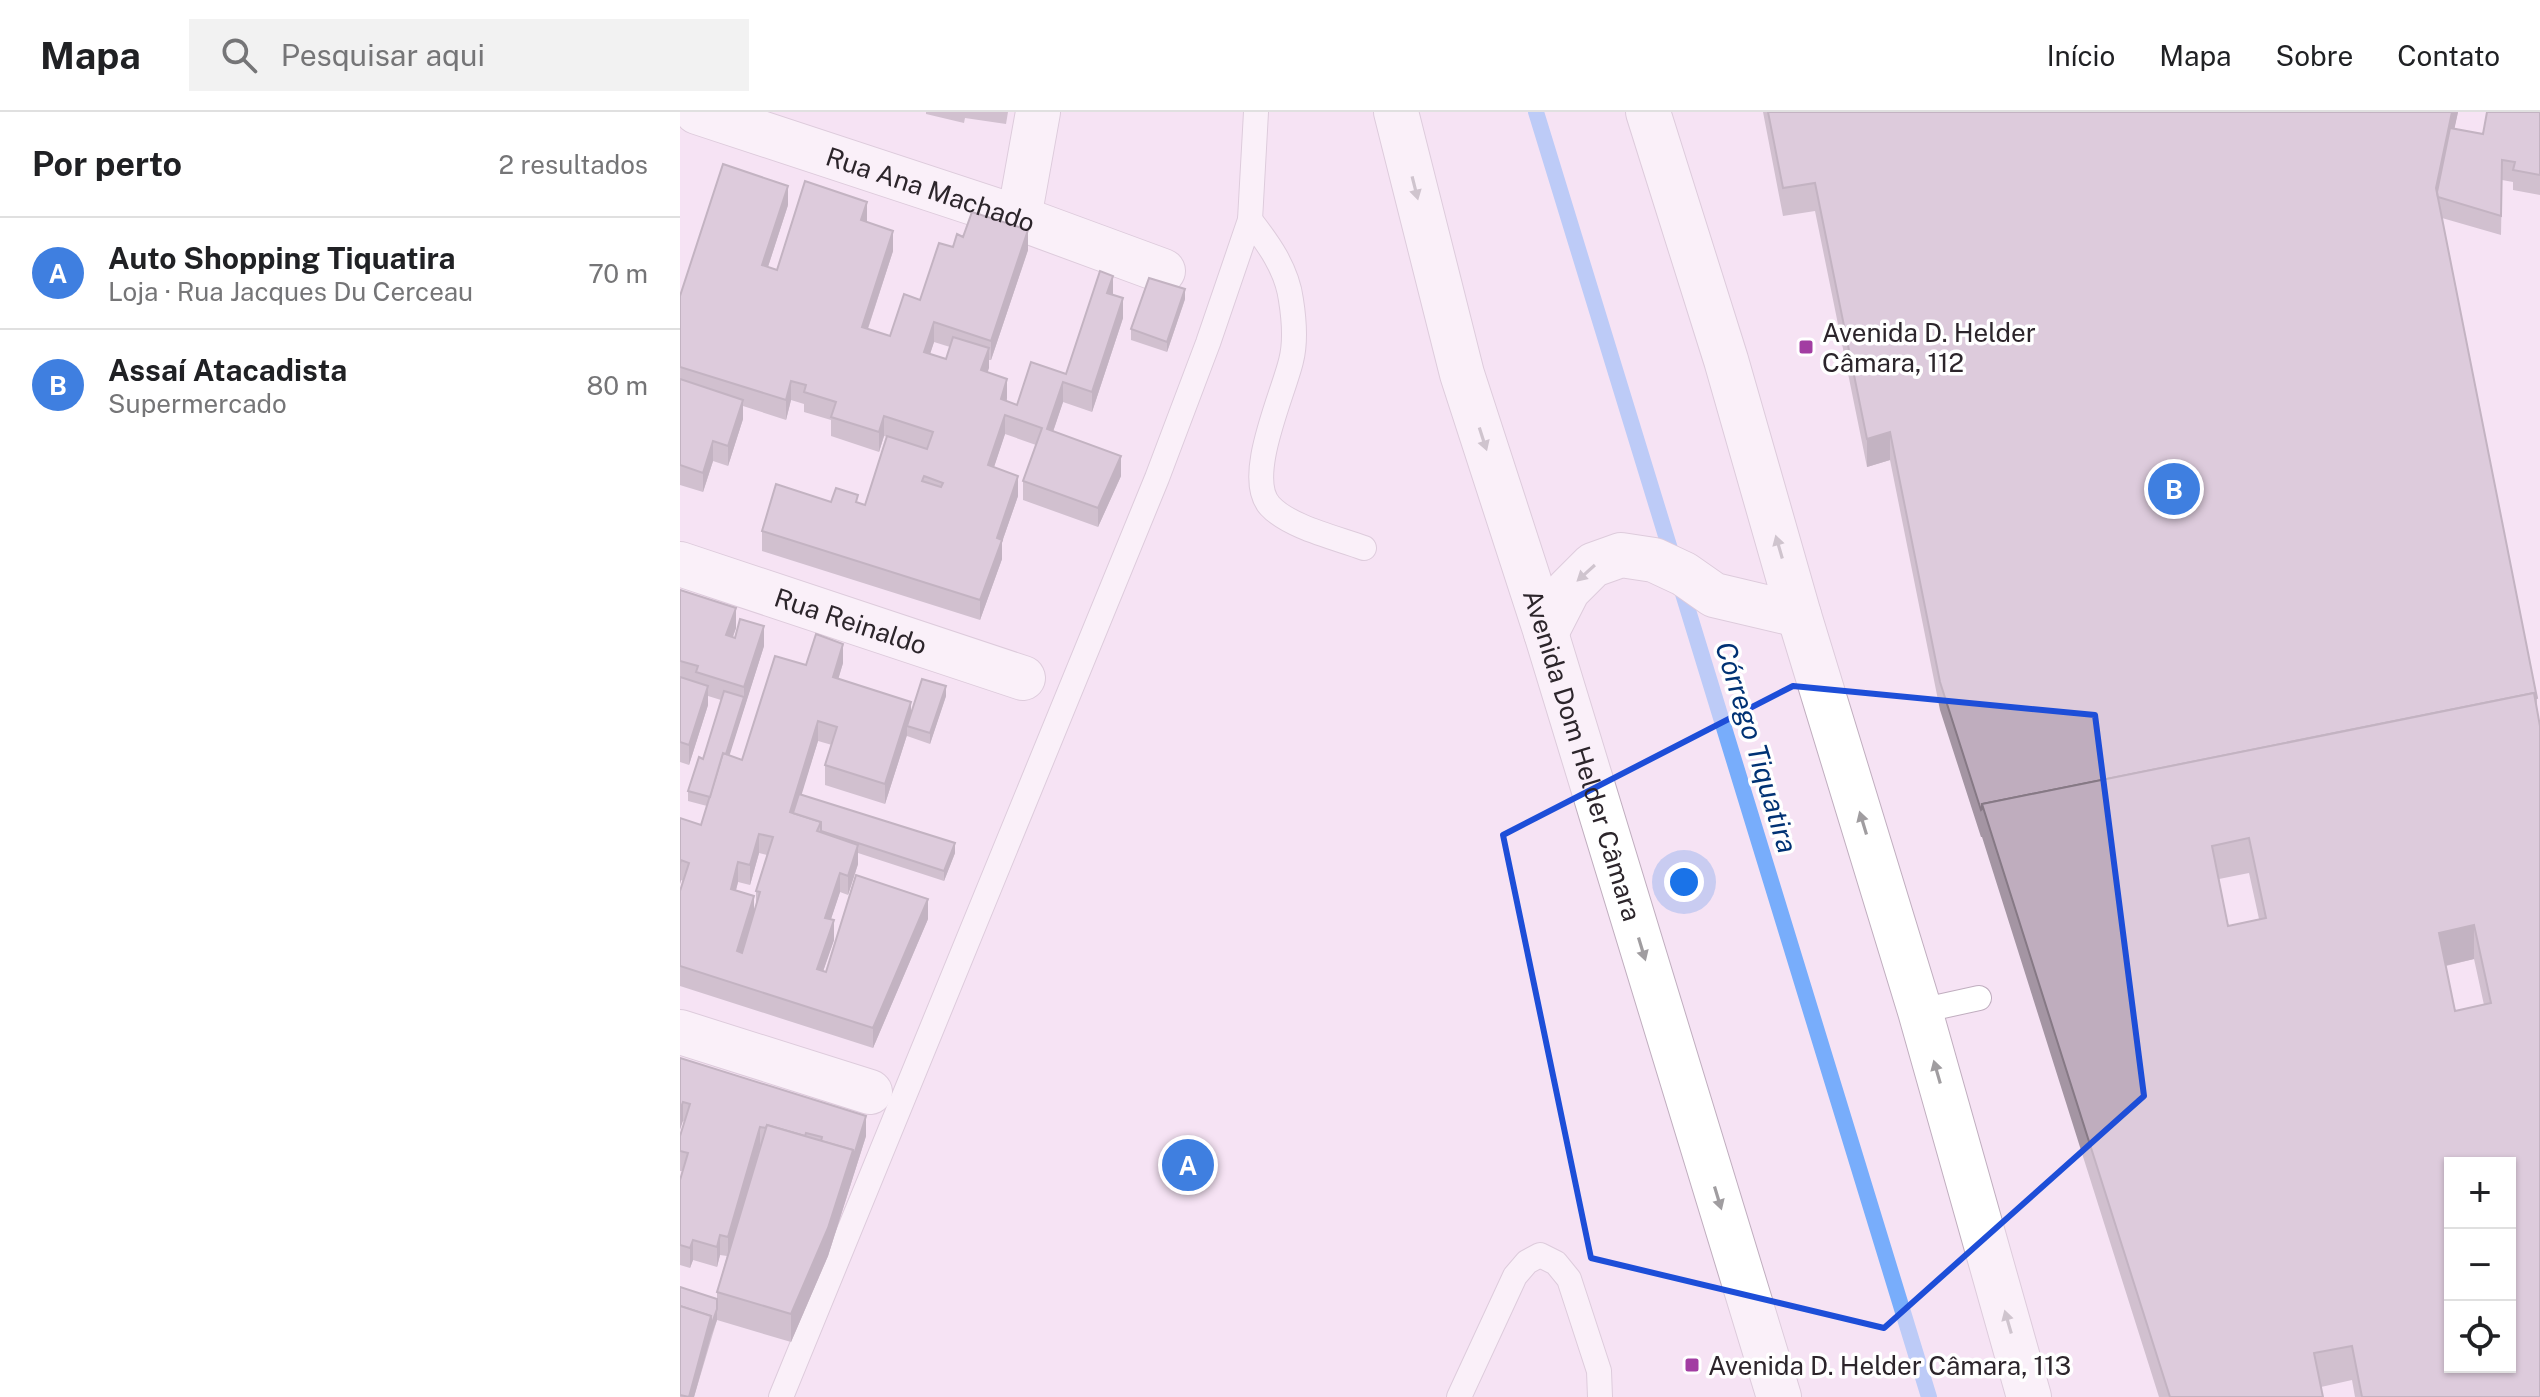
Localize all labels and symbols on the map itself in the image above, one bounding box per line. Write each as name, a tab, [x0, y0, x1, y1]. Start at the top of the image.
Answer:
street label: Rua Ana Machado	[822, 140, 1039, 238]
one-way arrow	[1410, 176, 1422, 201]
place label: Avenida D. Helder Câmara, 112	[1822, 317, 2036, 378]
marker: Avenida D. Helder Câmara, 112	[1797, 338, 1815, 356]
one-way arrow	[1477, 428, 1490, 452]
pin: B	[2148, 459, 2200, 519]
one-way arrow	[1772, 534, 1785, 558]
one-way arrow	[1576, 564, 1596, 582]
street label: Rua Reinaldo	[771, 581, 931, 660]
street label: Avenida Dom Helder Câmara	[1517, 585, 1648, 925]
water label: Córrego Tiquatira	[1709, 637, 1805, 857]
one-way arrow	[1856, 810, 1869, 834]
your location	[1664, 862, 1704, 902]
one-way arrow	[1636, 937, 1649, 961]
one-way arrow	[1931, 1059, 1943, 1084]
pin: A	[1162, 1135, 1214, 1195]
one-way arrow	[1712, 1186, 1725, 1210]
one-way arrow	[2001, 1309, 2014, 1333]
place label: Avenida D. Helder Câmara, 113	[1708, 1350, 2071, 1381]
marker: Avenida D. Helder Câmara, 113	[1683, 1356, 1701, 1374]

